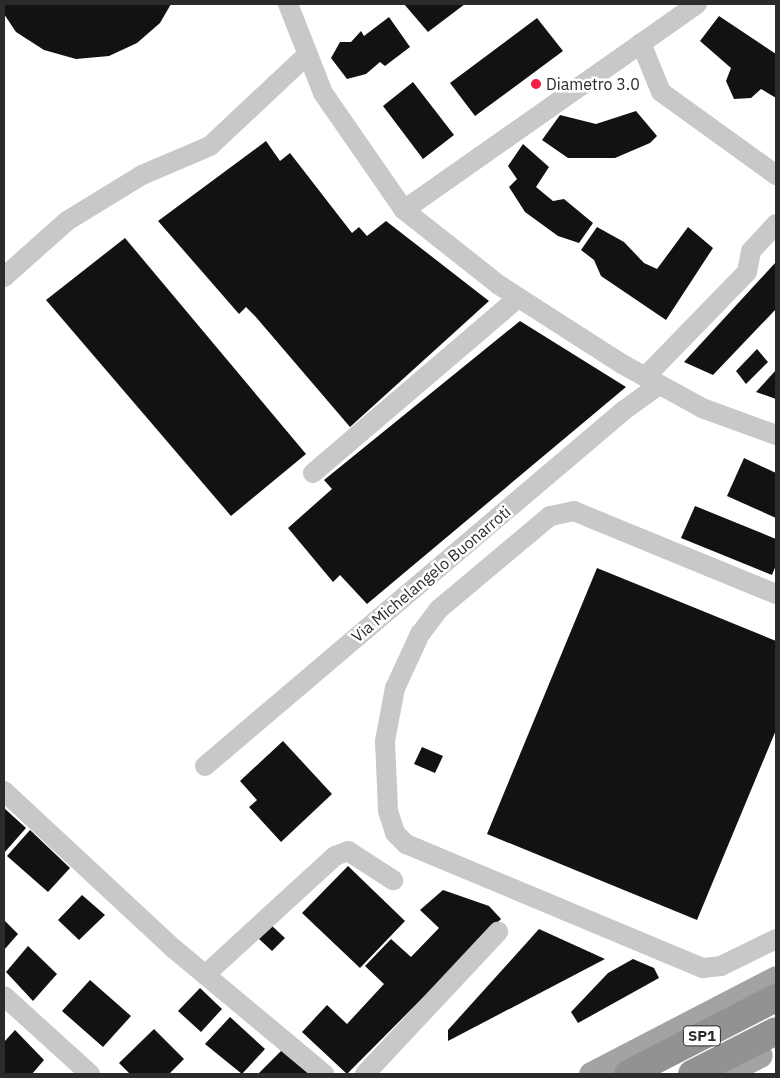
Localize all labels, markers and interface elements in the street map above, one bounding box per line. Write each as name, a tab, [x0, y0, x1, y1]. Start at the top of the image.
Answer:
place label: Diametro 3.0	[546, 74, 640, 94]
marker: Diametro 3.0	[530, 78, 542, 90]
street label: Via Michelangelo Buonarroti	[348, 502, 514, 646]
road number: SP1	[682, 1024, 722, 1048]

